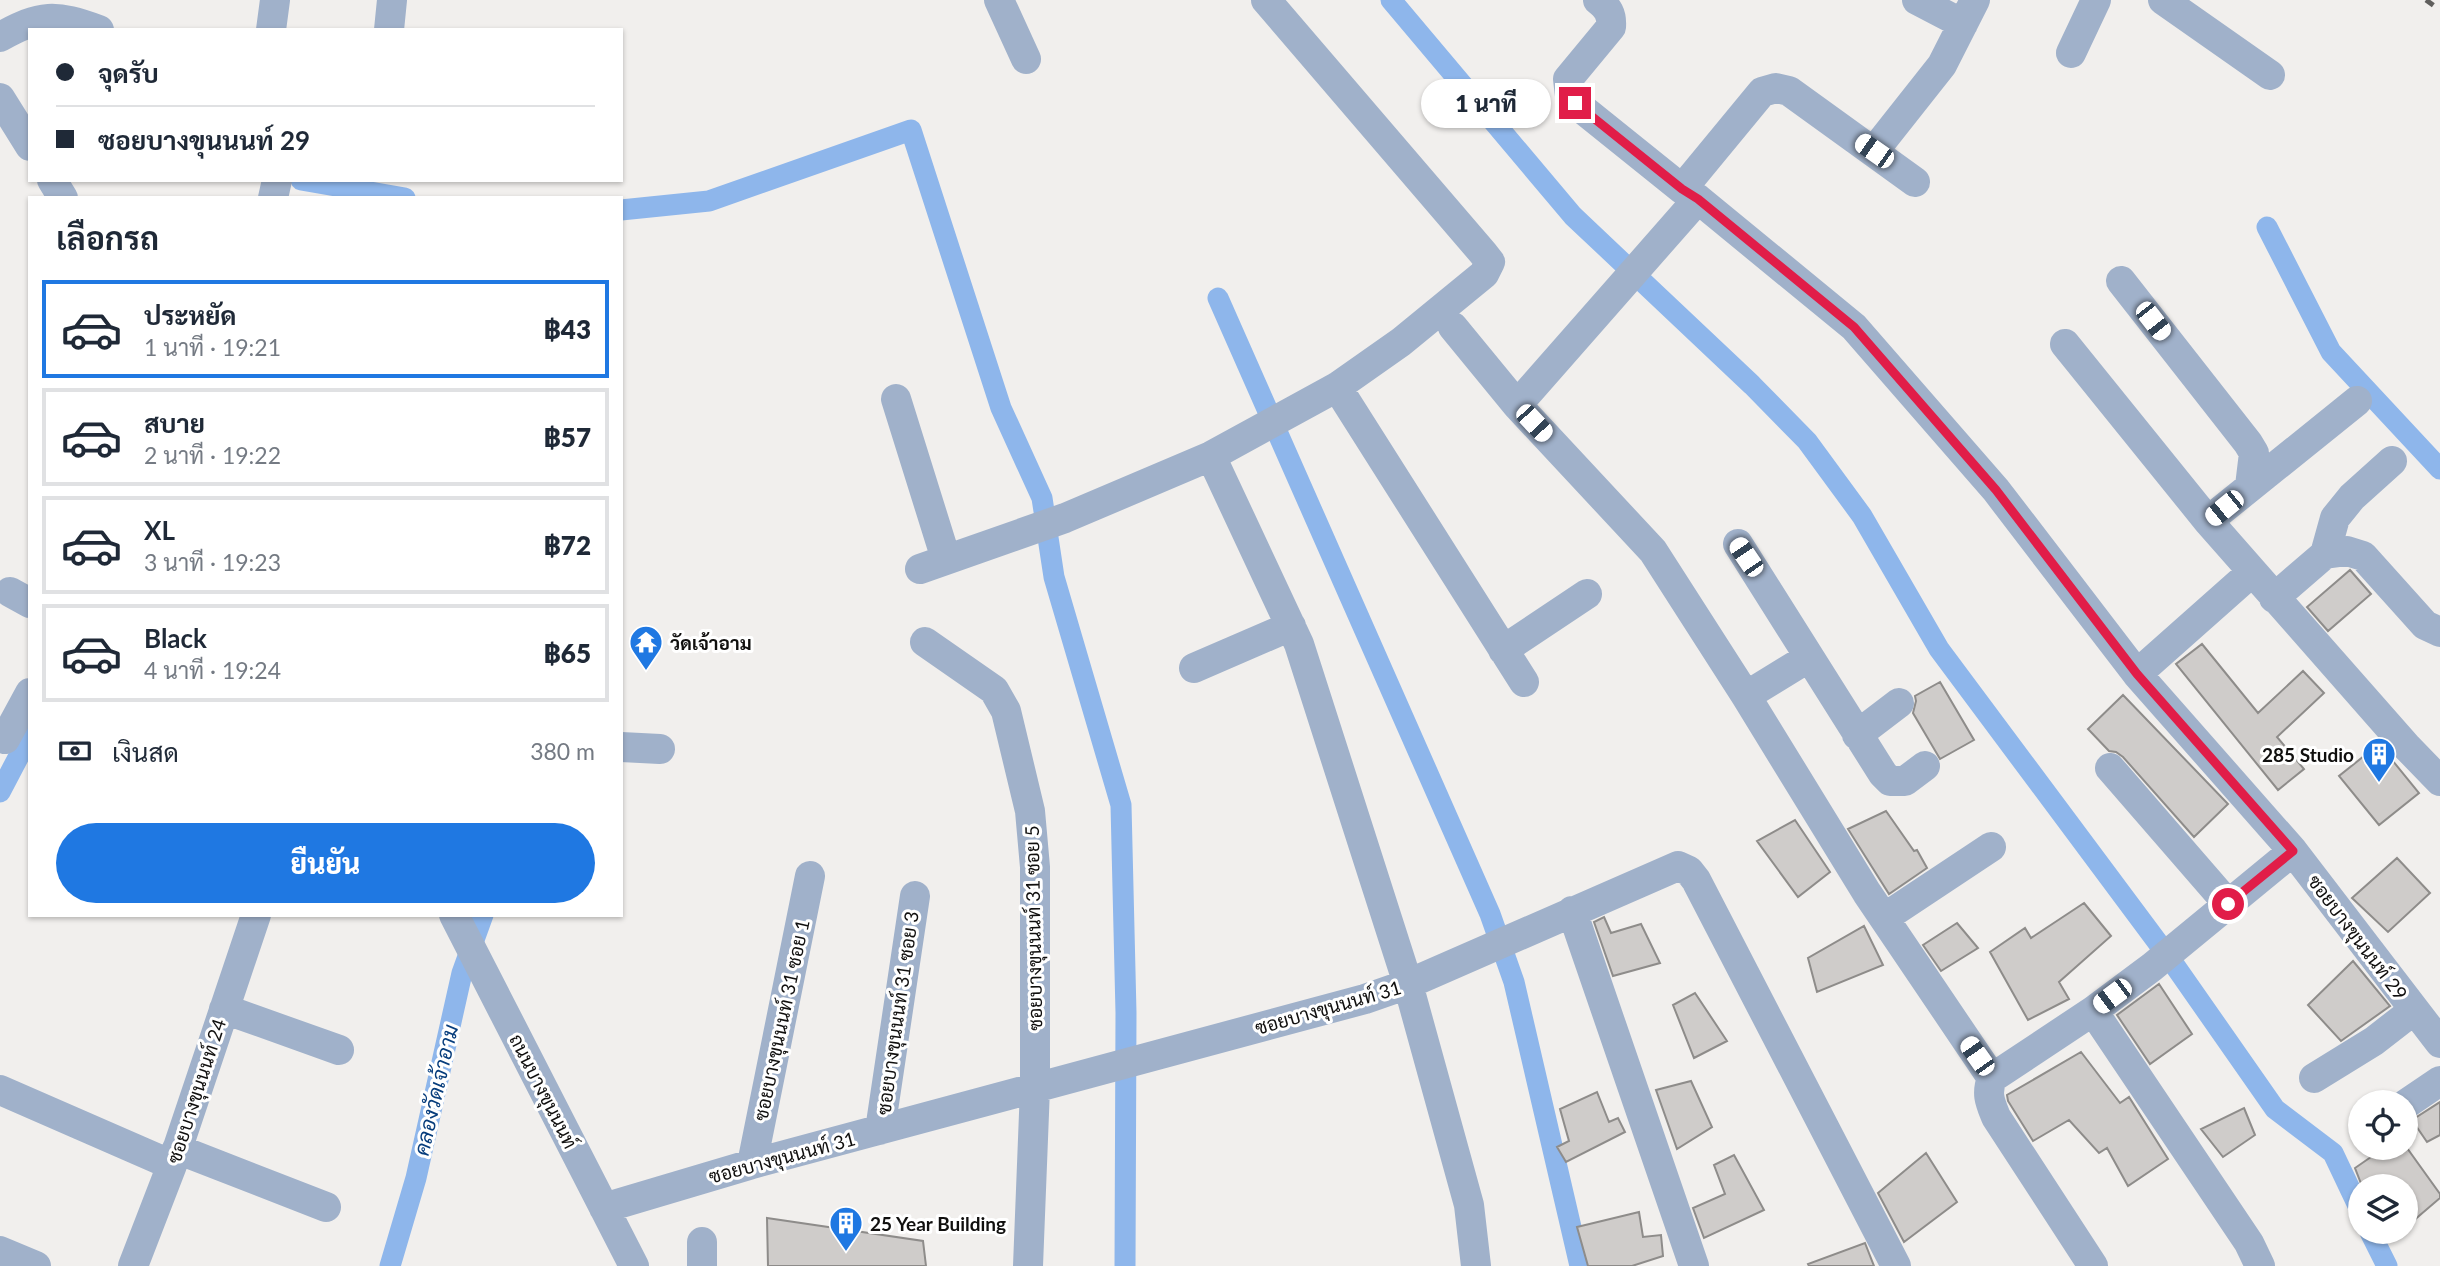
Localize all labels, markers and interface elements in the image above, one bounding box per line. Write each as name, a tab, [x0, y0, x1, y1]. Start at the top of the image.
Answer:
text: จุดรับ	[98, 57, 159, 89]
callout: 1 นาที	[1421, 78, 1550, 128]
route end	[1559, 87, 1591, 119]
text: 1 นาที	[1455, 89, 1517, 117]
text: ซอยบางขุนนนท์ 29	[98, 124, 310, 156]
car	[1851, 130, 1898, 172]
text: เลือกรถ	[56, 218, 159, 257]
icon: car	[60, 298, 123, 361]
car	[2132, 298, 2175, 344]
text: ประหยัด	[144, 299, 237, 331]
text: ฿43	[543, 313, 591, 345]
text: 1 นาที · 19:21	[144, 333, 281, 361]
car	[1512, 400, 1557, 446]
icon: car	[60, 406, 123, 469]
text: สบาย	[144, 407, 205, 439]
text: ฿57	[543, 421, 591, 453]
text: 2 นาที · 19:22	[144, 441, 281, 469]
car	[2202, 487, 2247, 529]
icon: car	[60, 514, 123, 577]
text: XL	[144, 514, 175, 546]
text: ฿72	[543, 529, 591, 561]
car	[1726, 534, 1767, 580]
text: 3 นาที · 19:23	[144, 548, 281, 576]
icon: car	[60, 622, 123, 685]
text: Black	[144, 622, 207, 654]
temple icon: วัดเจ้าอาม	[627, 623, 665, 672]
place label: วัดเจ้าอาม	[670, 631, 752, 654]
text: ฿65	[543, 637, 591, 669]
text: 4 นาที · 19:24	[144, 656, 281, 684]
icon: cash	[56, 732, 94, 770]
building icon: 285 Studio	[2360, 735, 2398, 784]
text: เงินสด	[112, 736, 179, 768]
text: 380 m	[530, 737, 595, 765]
place label: 285 Studio	[2262, 743, 2354, 766]
button: ยืนยัน	[56, 823, 595, 903]
street label: ซอยบางขุนนนท์ 31 ซอย 5	[1020, 825, 1048, 1031]
street label: ซอยบางขุนนนท์ 29	[2302, 870, 2413, 1005]
route start	[2212, 888, 2244, 920]
street label: ซอยบางขุนนนท์ 31 ซอย 3	[871, 910, 925, 1117]
street label: ซอยบางขุนนนท์ 31 ซอย 1	[748, 917, 816, 1123]
street label: ซอยบางขุนนนท์ 31	[1252, 975, 1404, 1041]
car	[2089, 975, 2136, 1017]
street label: ซอยบางขุนนนท์ 24	[162, 1016, 232, 1167]
water label: คลองวัดเจ้าอาม	[408, 1022, 462, 1158]
street label: ถนนบางขุนนนท์	[504, 1030, 583, 1153]
car	[1957, 1033, 1998, 1079]
map controls	[2348, 1090, 2418, 1244]
button: locate	[2348, 1090, 2418, 1160]
street label: ซอยบางขุนนนท์ 31	[706, 1126, 858, 1190]
button: layers	[2348, 1174, 2418, 1244]
building icon: 25 Year Building	[827, 1204, 865, 1253]
place label: 25 Year Building	[870, 1212, 1006, 1235]

